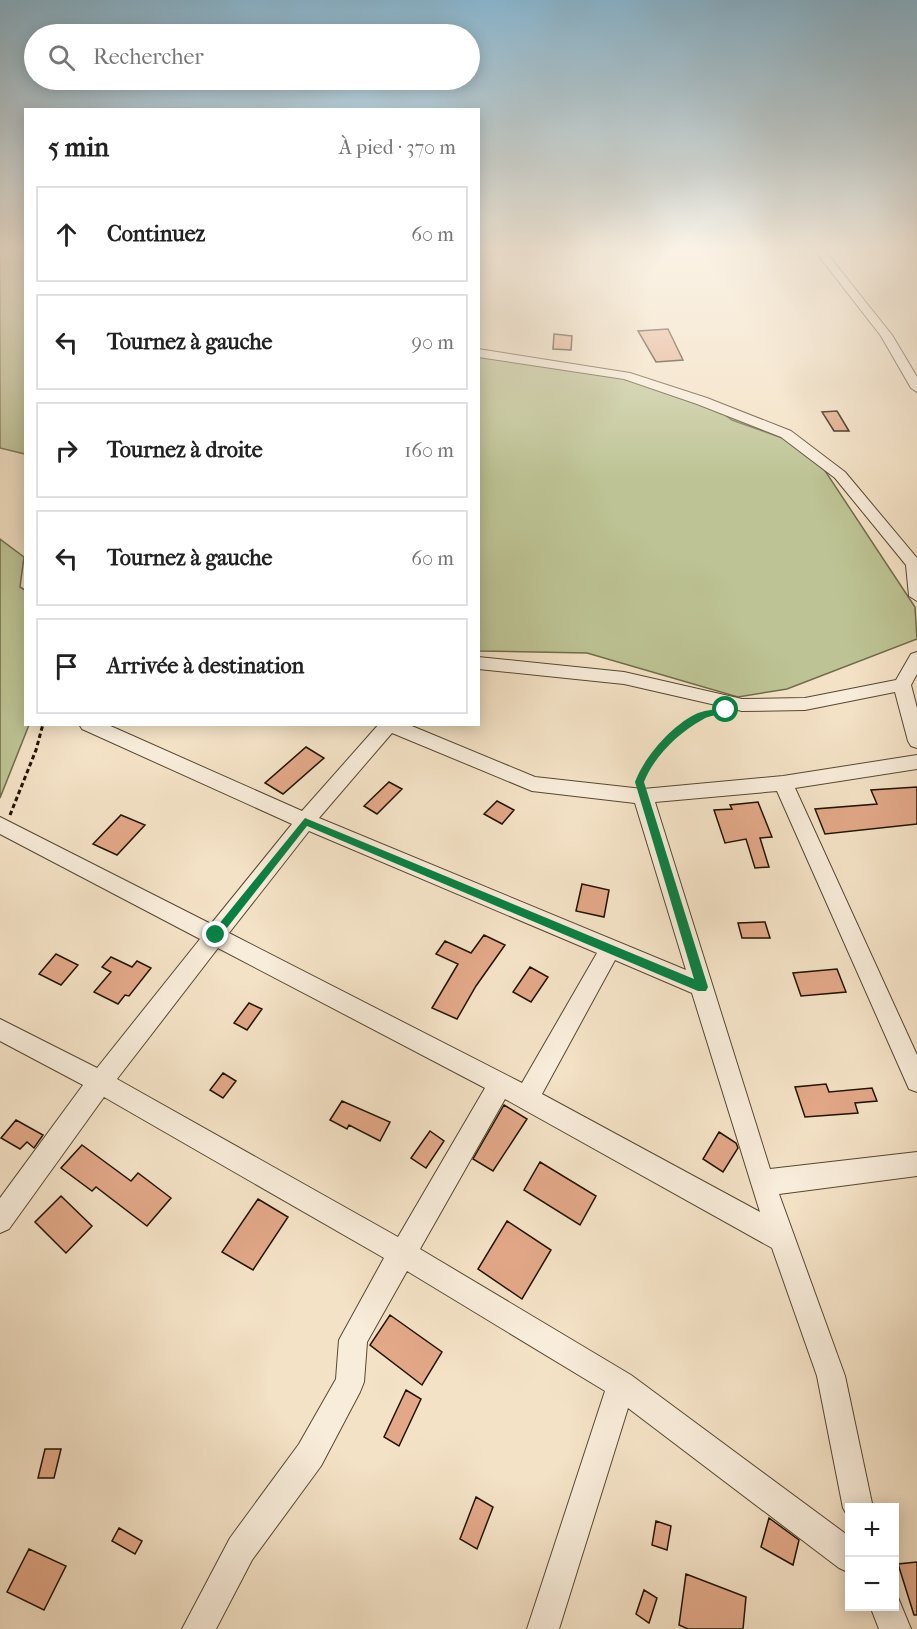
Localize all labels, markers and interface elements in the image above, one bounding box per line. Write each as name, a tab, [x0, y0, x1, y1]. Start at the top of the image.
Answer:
search box	[24, 24, 480, 90]
icon: search	[45, 41, 78, 74]
text: Rechercher	[93, 44, 204, 70]
text: 5 min	[48, 132, 109, 163]
text: À pied · 370 m	[339, 136, 456, 159]
icon: ahead	[50, 218, 83, 251]
text: Continuez	[107, 221, 205, 247]
text: 60 m	[411, 223, 454, 246]
icon: left	[50, 326, 83, 359]
text: Tournez à gauche	[107, 329, 272, 355]
text: 90 m	[412, 331, 454, 354]
icon: right	[50, 434, 83, 467]
text: Tournez à droite	[107, 437, 263, 463]
text: 160 m	[404, 439, 454, 462]
icon: left	[50, 542, 83, 575]
text: Tournez à gauche	[107, 545, 272, 571]
text: 60 m	[411, 547, 454, 570]
icon: arrive	[50, 650, 83, 683]
text: Arrivée à destination	[107, 653, 304, 679]
route start	[712, 696, 738, 722]
route end	[202, 921, 228, 947]
map controls	[845, 1503, 899, 1611]
button: +	[845, 1503, 899, 1557]
button: −	[845, 1557, 899, 1611]

